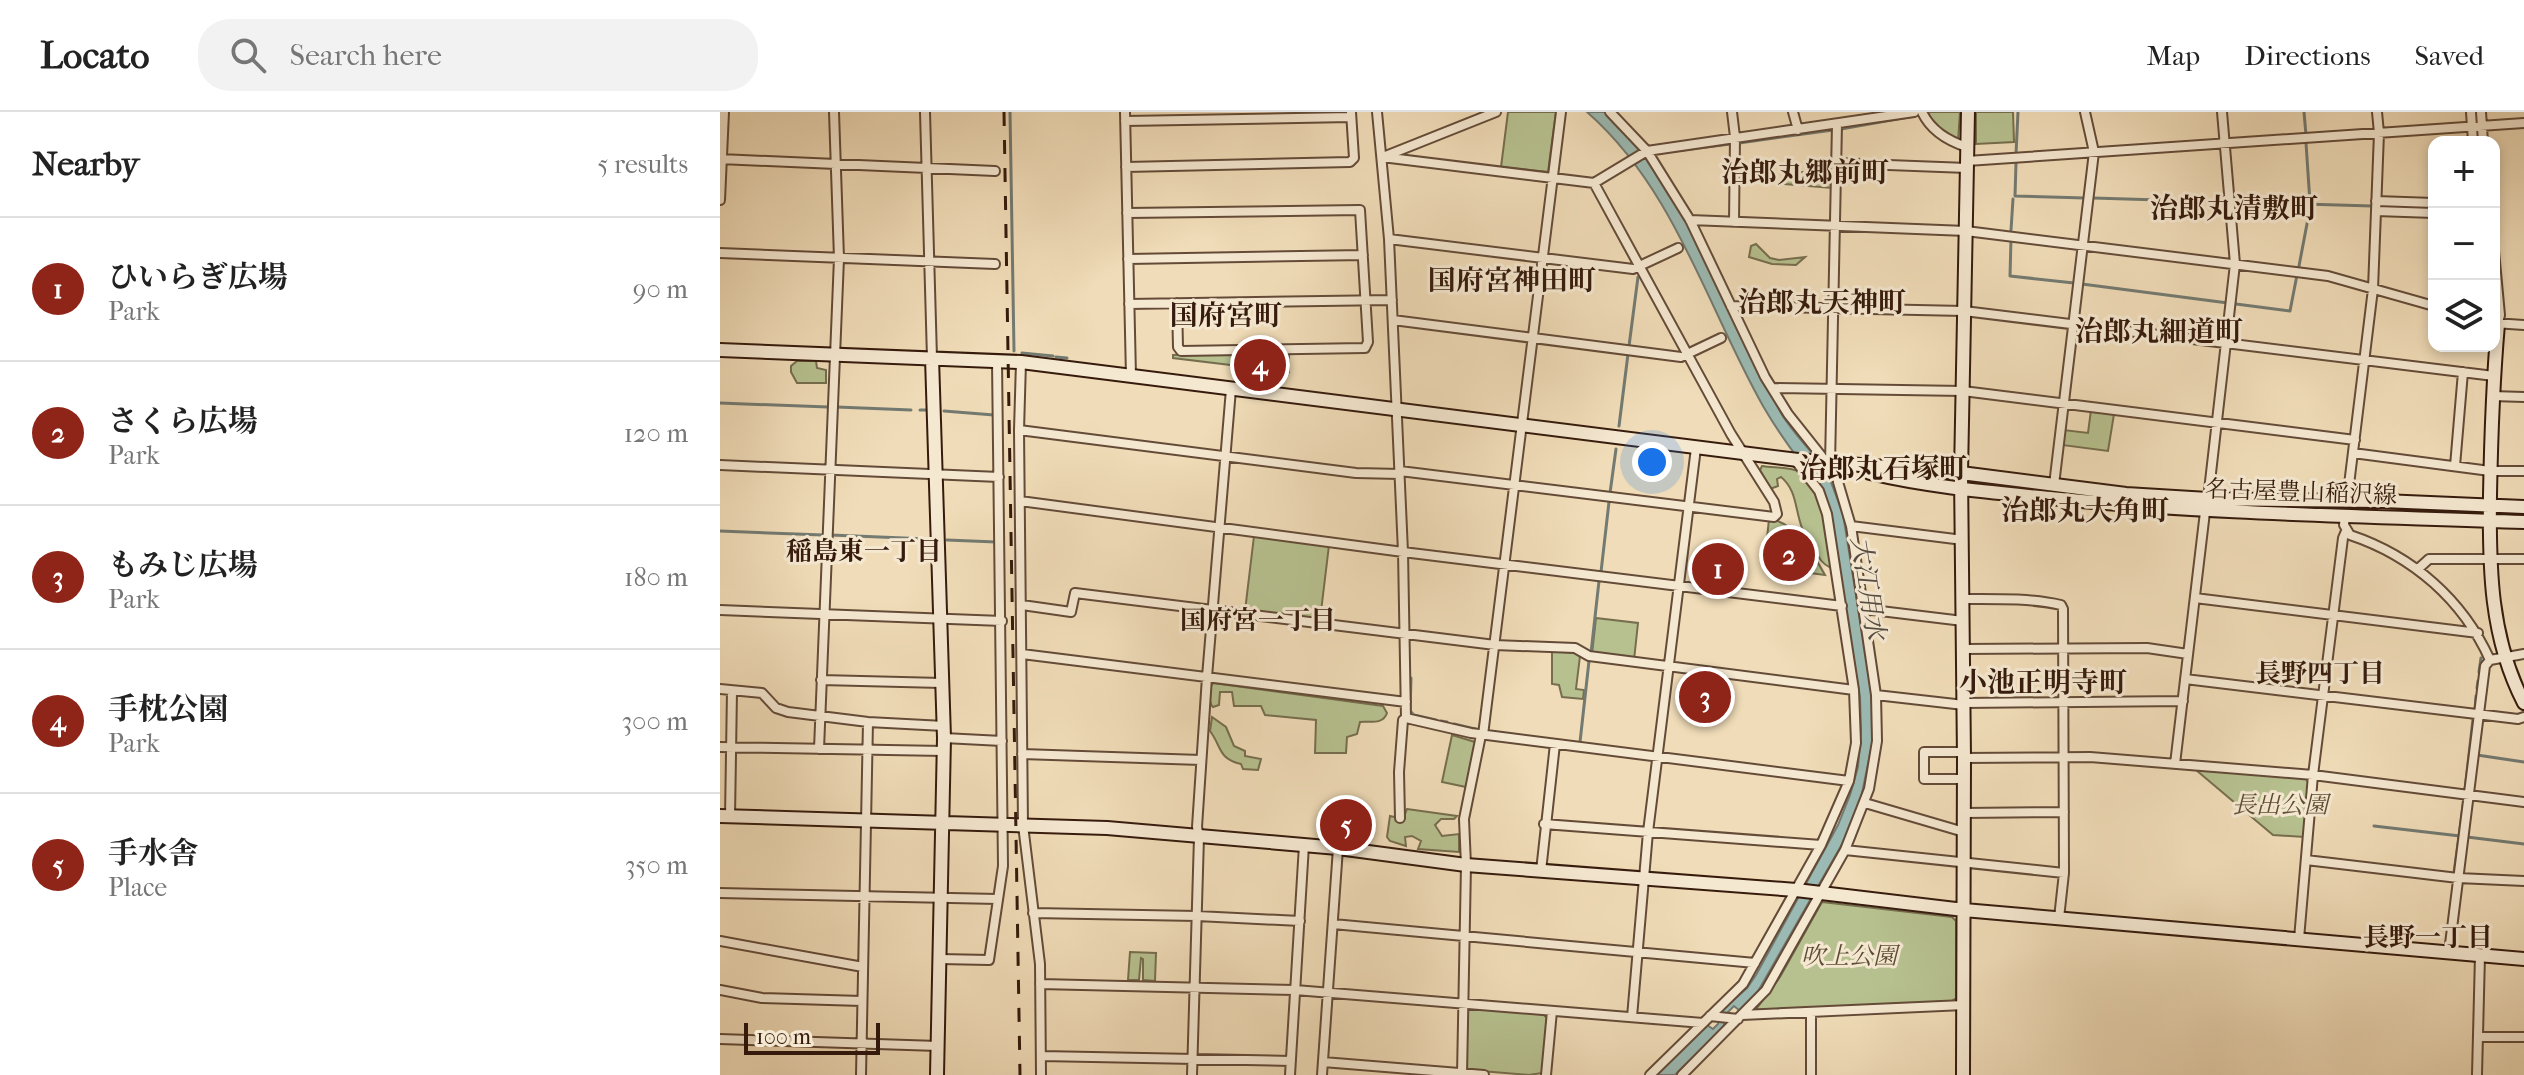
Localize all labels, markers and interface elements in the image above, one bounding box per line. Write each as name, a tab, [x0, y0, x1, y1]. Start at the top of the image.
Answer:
search box	[198, 19, 758, 91]
text: Locato	[40, 33, 150, 78]
icon: search	[226, 33, 270, 77]
text: Search here	[290, 38, 442, 73]
text: Map	[2147, 39, 2200, 72]
text: Directions	[2244, 39, 2371, 72]
text: Saved	[2415, 39, 2484, 72]
map controls	[2428, 136, 2500, 352]
button: +	[2428, 136, 2500, 208]
text: Nearby	[32, 144, 139, 184]
text: 5 results	[597, 149, 688, 180]
district label: 治郎丸郷前町	[1721, 156, 1889, 189]
district label: 治郎丸清敷町	[2150, 192, 2318, 225]
button: −	[2428, 208, 2500, 280]
text: ひいらぎ広場	[108, 260, 288, 295]
district label: 国府宮神田町	[1428, 264, 1596, 297]
text: 1	[53, 274, 63, 305]
text: 90 m	[633, 274, 688, 305]
button: layers	[2428, 280, 2500, 352]
district label: 治郎丸天神町	[1738, 286, 1906, 319]
text: Park	[108, 296, 160, 327]
district label: 国府宮町	[1170, 299, 1282, 332]
district label: 治郎丸細道町	[2075, 315, 2243, 348]
pin: 4	[1234, 335, 1286, 395]
text: さくら広場	[108, 404, 258, 439]
text: 2	[51, 418, 65, 449]
text: 120 m	[624, 418, 688, 449]
text: Park	[108, 440, 160, 471]
your location	[1632, 442, 1672, 482]
district label: 治郎丸石塚町	[1799, 452, 1967, 485]
street label: 名古屋豊山稲沢線	[2205, 475, 2397, 509]
district label: 治郎丸大角町	[2001, 494, 2169, 527]
pin: 2	[1763, 525, 1815, 585]
water label: 大江用水	[1845, 534, 1892, 645]
district label: 稲島東一丁目	[786, 536, 942, 567]
pin: 1	[1692, 539, 1744, 599]
text: もみじ広場	[108, 548, 258, 583]
text: 3	[53, 562, 63, 593]
text: 180 m	[624, 562, 688, 593]
text: Park	[108, 584, 160, 615]
district label: 国府宮一丁目	[1180, 605, 1336, 636]
district label: 長野四丁目	[2255, 658, 2385, 689]
district label: 小池正明寺町	[1959, 666, 2127, 699]
pin: 3	[1679, 667, 1731, 727]
text: 手枕公園	[108, 692, 228, 727]
text: 4	[50, 706, 66, 737]
text: 300 m	[621, 706, 688, 737]
text: Park	[108, 728, 160, 759]
park label: 長出公園	[2232, 791, 2332, 819]
pin: 5	[1320, 795, 1372, 855]
text: 手水舎	[108, 836, 198, 871]
text: 5	[52, 850, 64, 881]
text: 350 m	[625, 850, 688, 881]
text: Place	[108, 872, 167, 903]
district label: 長野一丁目	[2363, 922, 2493, 953]
park label: 吹上公園	[1801, 942, 1901, 970]
scale bar	[744, 1019, 880, 1055]
text: 100 m	[756, 1024, 811, 1050]

